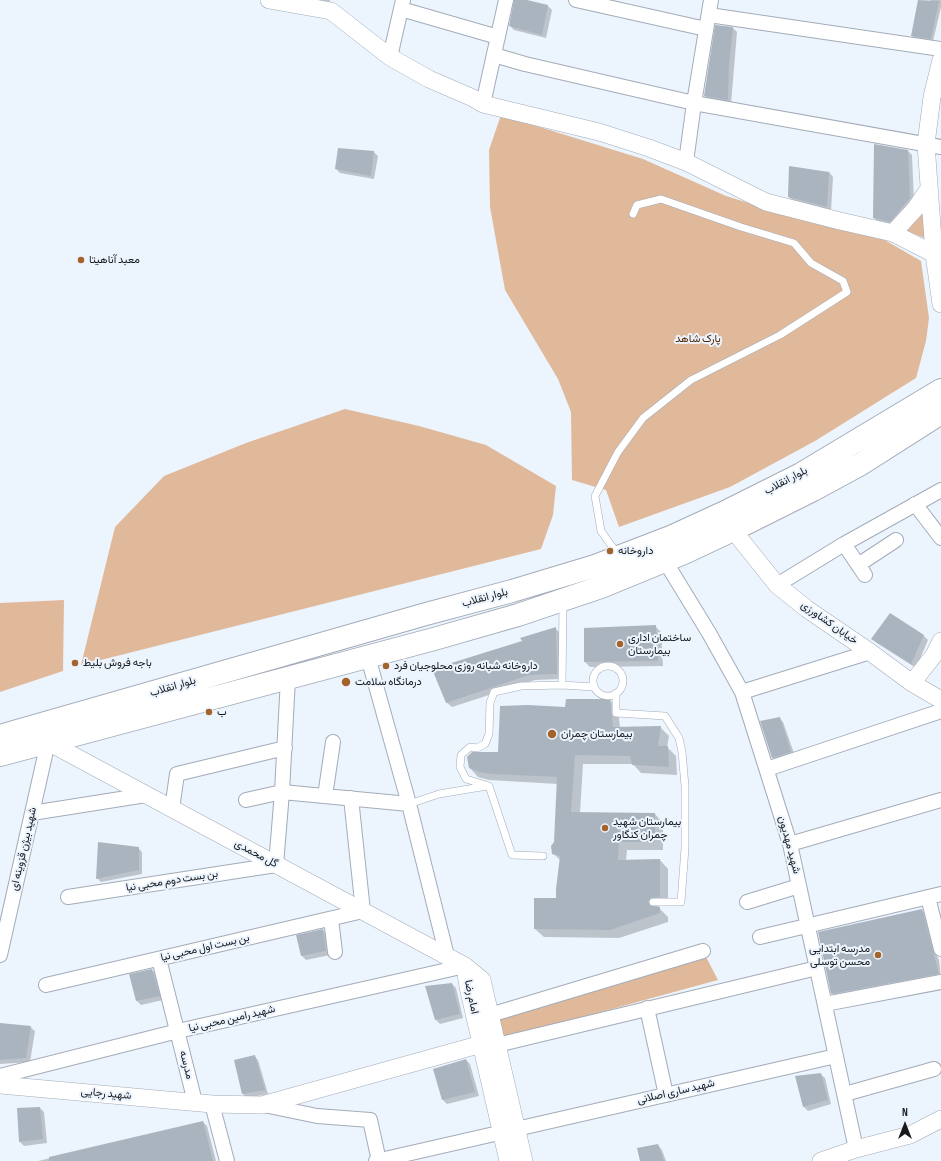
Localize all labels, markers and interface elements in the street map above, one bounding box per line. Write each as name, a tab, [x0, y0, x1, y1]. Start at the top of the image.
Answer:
place label: معبد آناهیتا	[89, 253, 140, 267]
marker: معبد آناهیتا	[76, 255, 86, 265]
park label: پارک شاهد	[675, 332, 721, 346]
street label: بلوار انقلاب	[762, 464, 810, 498]
place label: داروخانه	[618, 544, 653, 558]
marker: داروخانه	[605, 546, 615, 556]
street label: بلوار انقلاب	[461, 586, 509, 610]
street label: خیابان کشاورزی	[798, 598, 860, 648]
place label: ساختمان اداری بیمارستان	[628, 631, 691, 657]
marker: ساختمان اداری بیمارستان	[615, 639, 625, 649]
place label: باجه فروش بلیط	[83, 656, 152, 670]
marker: باجه فروش بلیط	[70, 658, 80, 668]
place label: داروخانه شبانه روزی محلوجیان فرد	[394, 659, 538, 673]
marker: داروخانه شبانه روزی محلوجیان فرد	[381, 661, 391, 671]
street label: بلوار انقلاب	[149, 674, 197, 700]
place label: درمانگاه سلامت	[355, 675, 422, 689]
marker: درمانگاه سلامت	[340, 676, 352, 688]
place label: ب	[217, 705, 227, 719]
marker: ب	[204, 707, 214, 717]
place label: بیمارستان چمران	[561, 727, 632, 741]
marker: بیمارستان چمران	[546, 728, 558, 740]
street label: شهید بیژن قزوینه ای	[8, 806, 40, 892]
place label: بیمارستان شهید چمران کنگاور	[613, 815, 681, 841]
street label: شهید مهدیون	[775, 815, 803, 875]
marker: بیمارستان شهید چمران کنگاور	[600, 823, 610, 833]
street label: گل محمدی	[232, 837, 280, 871]
street label: بن بست دوم محبی نیا	[125, 867, 219, 895]
street label: بن بست اول محبی نیا	[159, 931, 251, 965]
place label: مدرسه ابتدایی محسن توسلی	[809, 942, 870, 968]
marker: مدرسه ابتدایی محسن توسلی	[873, 950, 883, 960]
street label: امام رضا	[461, 979, 481, 1015]
street label: شهید رامین محبی نیا	[187, 1003, 277, 1035]
street label: مدرسه	[176, 1049, 196, 1081]
street label: شهید ساری اصلانی	[636, 1077, 716, 1107]
street label: شهید رجایی	[80, 1085, 132, 1103]
north arrow	[885, 1105, 925, 1145]
text: N	[902, 1106, 908, 1119]

